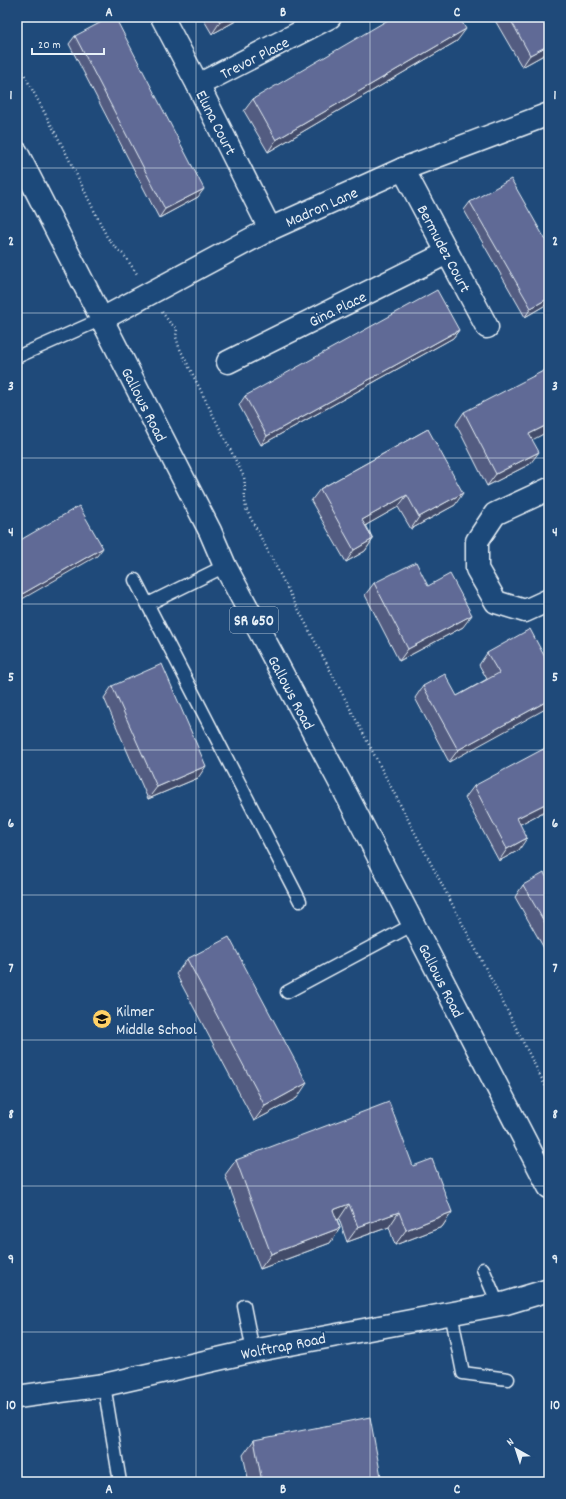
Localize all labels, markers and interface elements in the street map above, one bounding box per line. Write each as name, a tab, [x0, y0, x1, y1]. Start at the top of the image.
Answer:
text: A	[105, 4, 113, 23]
text: B	[280, 4, 286, 23]
text: C	[454, 4, 461, 23]
scale bar	[32, 30, 104, 56]
street label: Trevor Place	[217, 32, 294, 86]
text: 20 m	[38, 37, 61, 54]
text: 1	[10, 87, 13, 106]
street label: Eluna Court	[189, 87, 241, 160]
text: 1	[554, 87, 557, 106]
street label: Madron Lane	[282, 182, 362, 234]
street label: Bermudez Court	[410, 201, 476, 297]
text: 2	[8, 233, 14, 252]
text: 2	[552, 233, 558, 252]
street label: Gina Place	[305, 286, 371, 334]
street label: Gallows Road	[114, 364, 171, 446]
text: 3	[8, 378, 14, 397]
text: 3	[552, 378, 558, 397]
text: 4	[8, 524, 14, 543]
text: 4	[552, 524, 558, 543]
road number: SR 650	[230, 607, 278, 633]
street label: Gallows Road	[261, 652, 319, 734]
text: 5	[8, 669, 14, 688]
text: 5	[552, 669, 558, 688]
text: 6	[8, 815, 15, 834]
text: 6	[552, 815, 559, 834]
street label: Gallows Road	[411, 940, 468, 1022]
text: 7	[9, 960, 14, 979]
text: 7	[553, 960, 558, 979]
place label: Kilmer Middle School	[116, 1001, 197, 1042]
school or university icon: Kilmer Middle School	[91, 1008, 113, 1030]
text: 8	[8, 1106, 14, 1125]
text: 8	[552, 1106, 558, 1125]
text: 9	[8, 1251, 14, 1270]
text: 9	[552, 1251, 558, 1270]
street label: Wolftrap Road	[239, 1328, 328, 1367]
text: 10	[6, 1397, 16, 1416]
text: 10	[550, 1397, 560, 1416]
north arrow	[496, 1429, 536, 1469]
text: N	[504, 1435, 519, 1451]
text: A	[105, 1481, 113, 1499]
text: B	[280, 1481, 286, 1499]
text: C	[454, 1481, 461, 1499]

